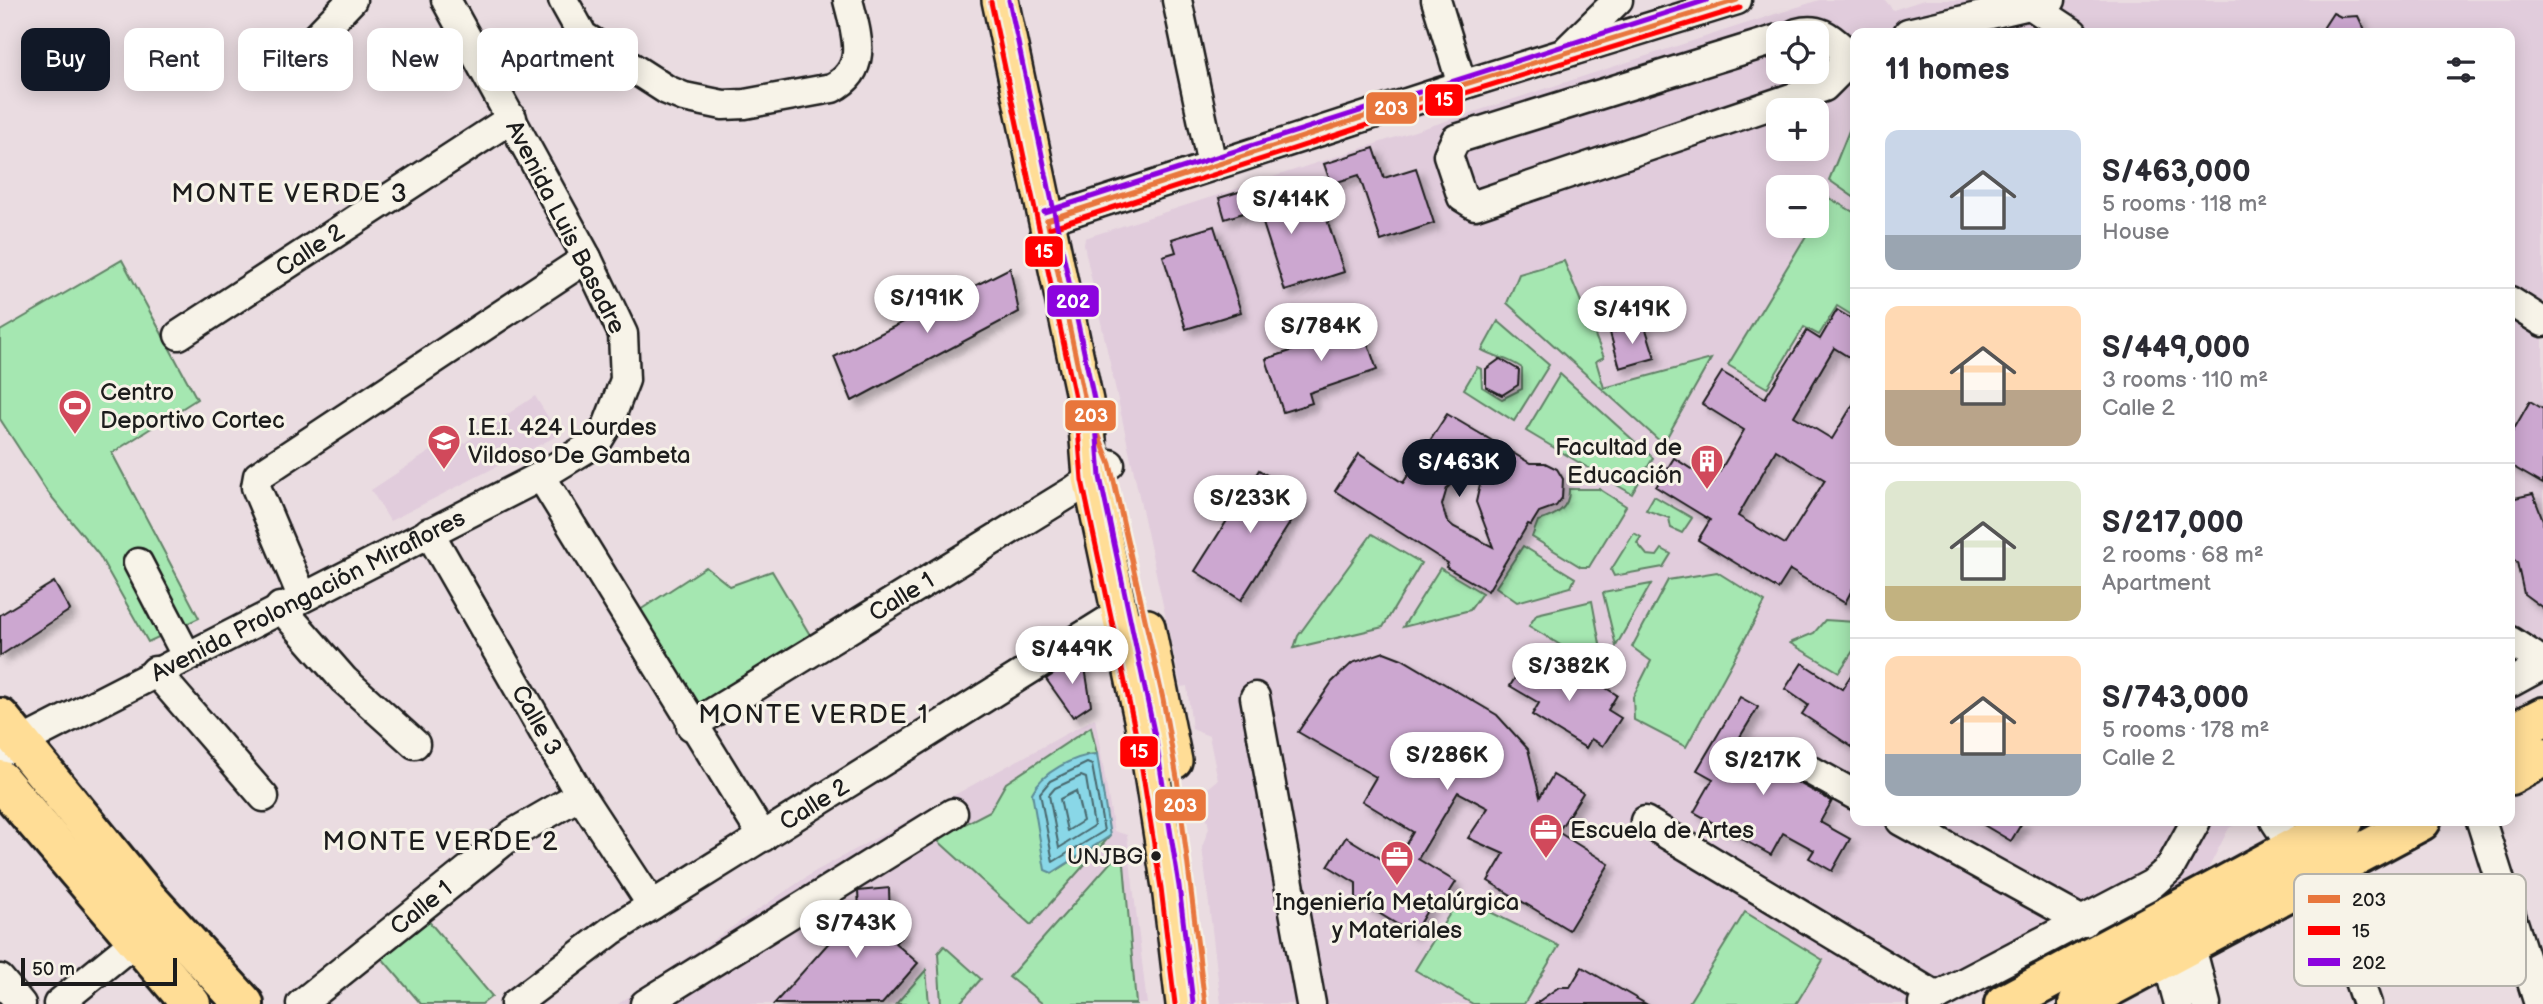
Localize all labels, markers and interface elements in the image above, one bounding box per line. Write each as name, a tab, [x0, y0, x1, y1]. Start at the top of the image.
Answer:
map controls	[1766, 21, 1829, 238]
button: locate	[1766, 21, 1829, 84]
chip: Buy	[21, 28, 110, 91]
chip: Rent	[124, 28, 224, 91]
chip: Filters	[238, 28, 353, 91]
chip: New	[367, 28, 463, 91]
chip: Apartment	[477, 28, 638, 91]
icon: filters	[2442, 51, 2480, 89]
text: 11 homes	[1885, 52, 2009, 88]
line badge: 15	[1424, 83, 1464, 117]
text: 15	[1435, 89, 1454, 112]
line badge: 203	[1365, 91, 1418, 125]
text: 203	[1374, 98, 1408, 121]
button: +	[1766, 98, 1829, 161]
street label: Avenida Luis Basadre	[499, 116, 632, 339]
text: S/463,000	[2102, 154, 2251, 190]
icon: home	[1941, 158, 2025, 242]
button: −	[1766, 175, 1829, 238]
pin: S/414K	[1234, 176, 1348, 236]
district label: MONTE VERDE 3	[171, 179, 409, 210]
text: S/414K	[1253, 185, 1329, 213]
text: 5 rooms · 118 m²	[2102, 190, 2267, 218]
street label: Calle 2	[270, 217, 350, 283]
text: House	[2102, 218, 2169, 246]
line badge: 15	[1024, 235, 1064, 268]
text: 15	[1035, 241, 1054, 264]
pin: S/191K	[870, 276, 984, 335]
text: S/191K	[890, 284, 964, 312]
line badge: 202	[1046, 284, 1100, 318]
pin: S/419K	[1575, 286, 1689, 346]
text: 202	[1056, 291, 1091, 314]
text: S/419K	[1594, 295, 1670, 323]
pin: S/784K	[1264, 304, 1378, 363]
text: S/784K	[1281, 312, 1361, 340]
text: S/449,000	[2102, 330, 2250, 366]
icon: home	[1941, 334, 2025, 418]
text: 3 rooms · 110 m²	[2102, 366, 2268, 394]
place label: Centro Deportivo Cortec	[100, 378, 285, 435]
sports icon: Centro Deportivo Cortec	[56, 387, 94, 436]
text: Calle 2	[2102, 394, 2175, 422]
line badge: 203	[1064, 399, 1117, 432]
text: 203	[1074, 405, 1108, 428]
place label: I.E.I. 424 Lourdes Vildoso De Gambeta	[468, 413, 691, 470]
school or university icon: I.E.I. 424 Lourdes Vildoso De Gambeta	[425, 422, 463, 471]
place label: Facultad de Educación	[1555, 433, 1682, 490]
pin: S/463K	[1402, 440, 1516, 499]
building icon: Facultad de Educación	[1688, 442, 1726, 491]
text: S/463K	[1418, 448, 1500, 476]
pin: S/233K	[1193, 476, 1307, 535]
text: S/233K	[1210, 484, 1290, 512]
street label: Avenida Prolongación Miraflores	[146, 503, 470, 688]
text: S/217,000	[2102, 505, 2244, 541]
icon: home	[1941, 509, 2025, 593]
text: 2 rooms · 68 m²	[2102, 541, 2264, 569]
street label: Calle 1	[864, 566, 940, 628]
text: Apartment	[2102, 569, 2211, 597]
pin: S/449K	[1015, 626, 1129, 686]
text: S/449K	[1031, 635, 1113, 663]
pin: S/382K	[1512, 644, 1626, 703]
text: S/382K	[1528, 652, 1610, 680]
street label: Calle 3	[505, 680, 568, 761]
text: S/743,000	[2102, 680, 2249, 716]
icon: home	[1941, 684, 2025, 768]
district label: MONTE VERDE 1	[698, 700, 930, 731]
text: 5 rooms · 178 m²	[2102, 716, 2270, 744]
pin: S/286K	[1390, 732, 1504, 792]
line badge: 15	[1119, 735, 1159, 768]
pin: S/217K	[1706, 738, 1820, 797]
text: 15	[1130, 741, 1149, 764]
text: S/286K	[1406, 741, 1488, 769]
text: Calle 2	[2102, 744, 2175, 772]
text: S/217K	[1725, 746, 1801, 774]
street label: Calle 2	[774, 772, 854, 837]
line badge: 203	[1154, 788, 1207, 822]
text: 203	[1163, 795, 1197, 818]
office icon: Escuela de Artes	[1527, 811, 1565, 860]
place label: Escuela de Artes	[1570, 816, 1754, 845]
district label: MONTE VERDE 2	[323, 827, 559, 858]
office icon: Ingeniería Metalúrgica y Materiales	[1378, 838, 1416, 887]
place label: UNJBG	[1067, 844, 1143, 871]
marker: UNJBG	[1149, 849, 1163, 863]
street label: Calle 1	[385, 874, 458, 942]
legend	[2294, 874, 2526, 986]
place label: Ingeniería Metalúrgica y Materiales	[1275, 888, 1519, 945]
text: 203	[2352, 889, 2386, 912]
pin: S/743K	[799, 900, 913, 960]
text: S/743K	[816, 909, 896, 937]
text: 15	[2352, 920, 2370, 943]
text: 202	[2352, 952, 2386, 975]
scale bar	[21, 955, 177, 987]
text: 50 m	[32, 958, 75, 981]

